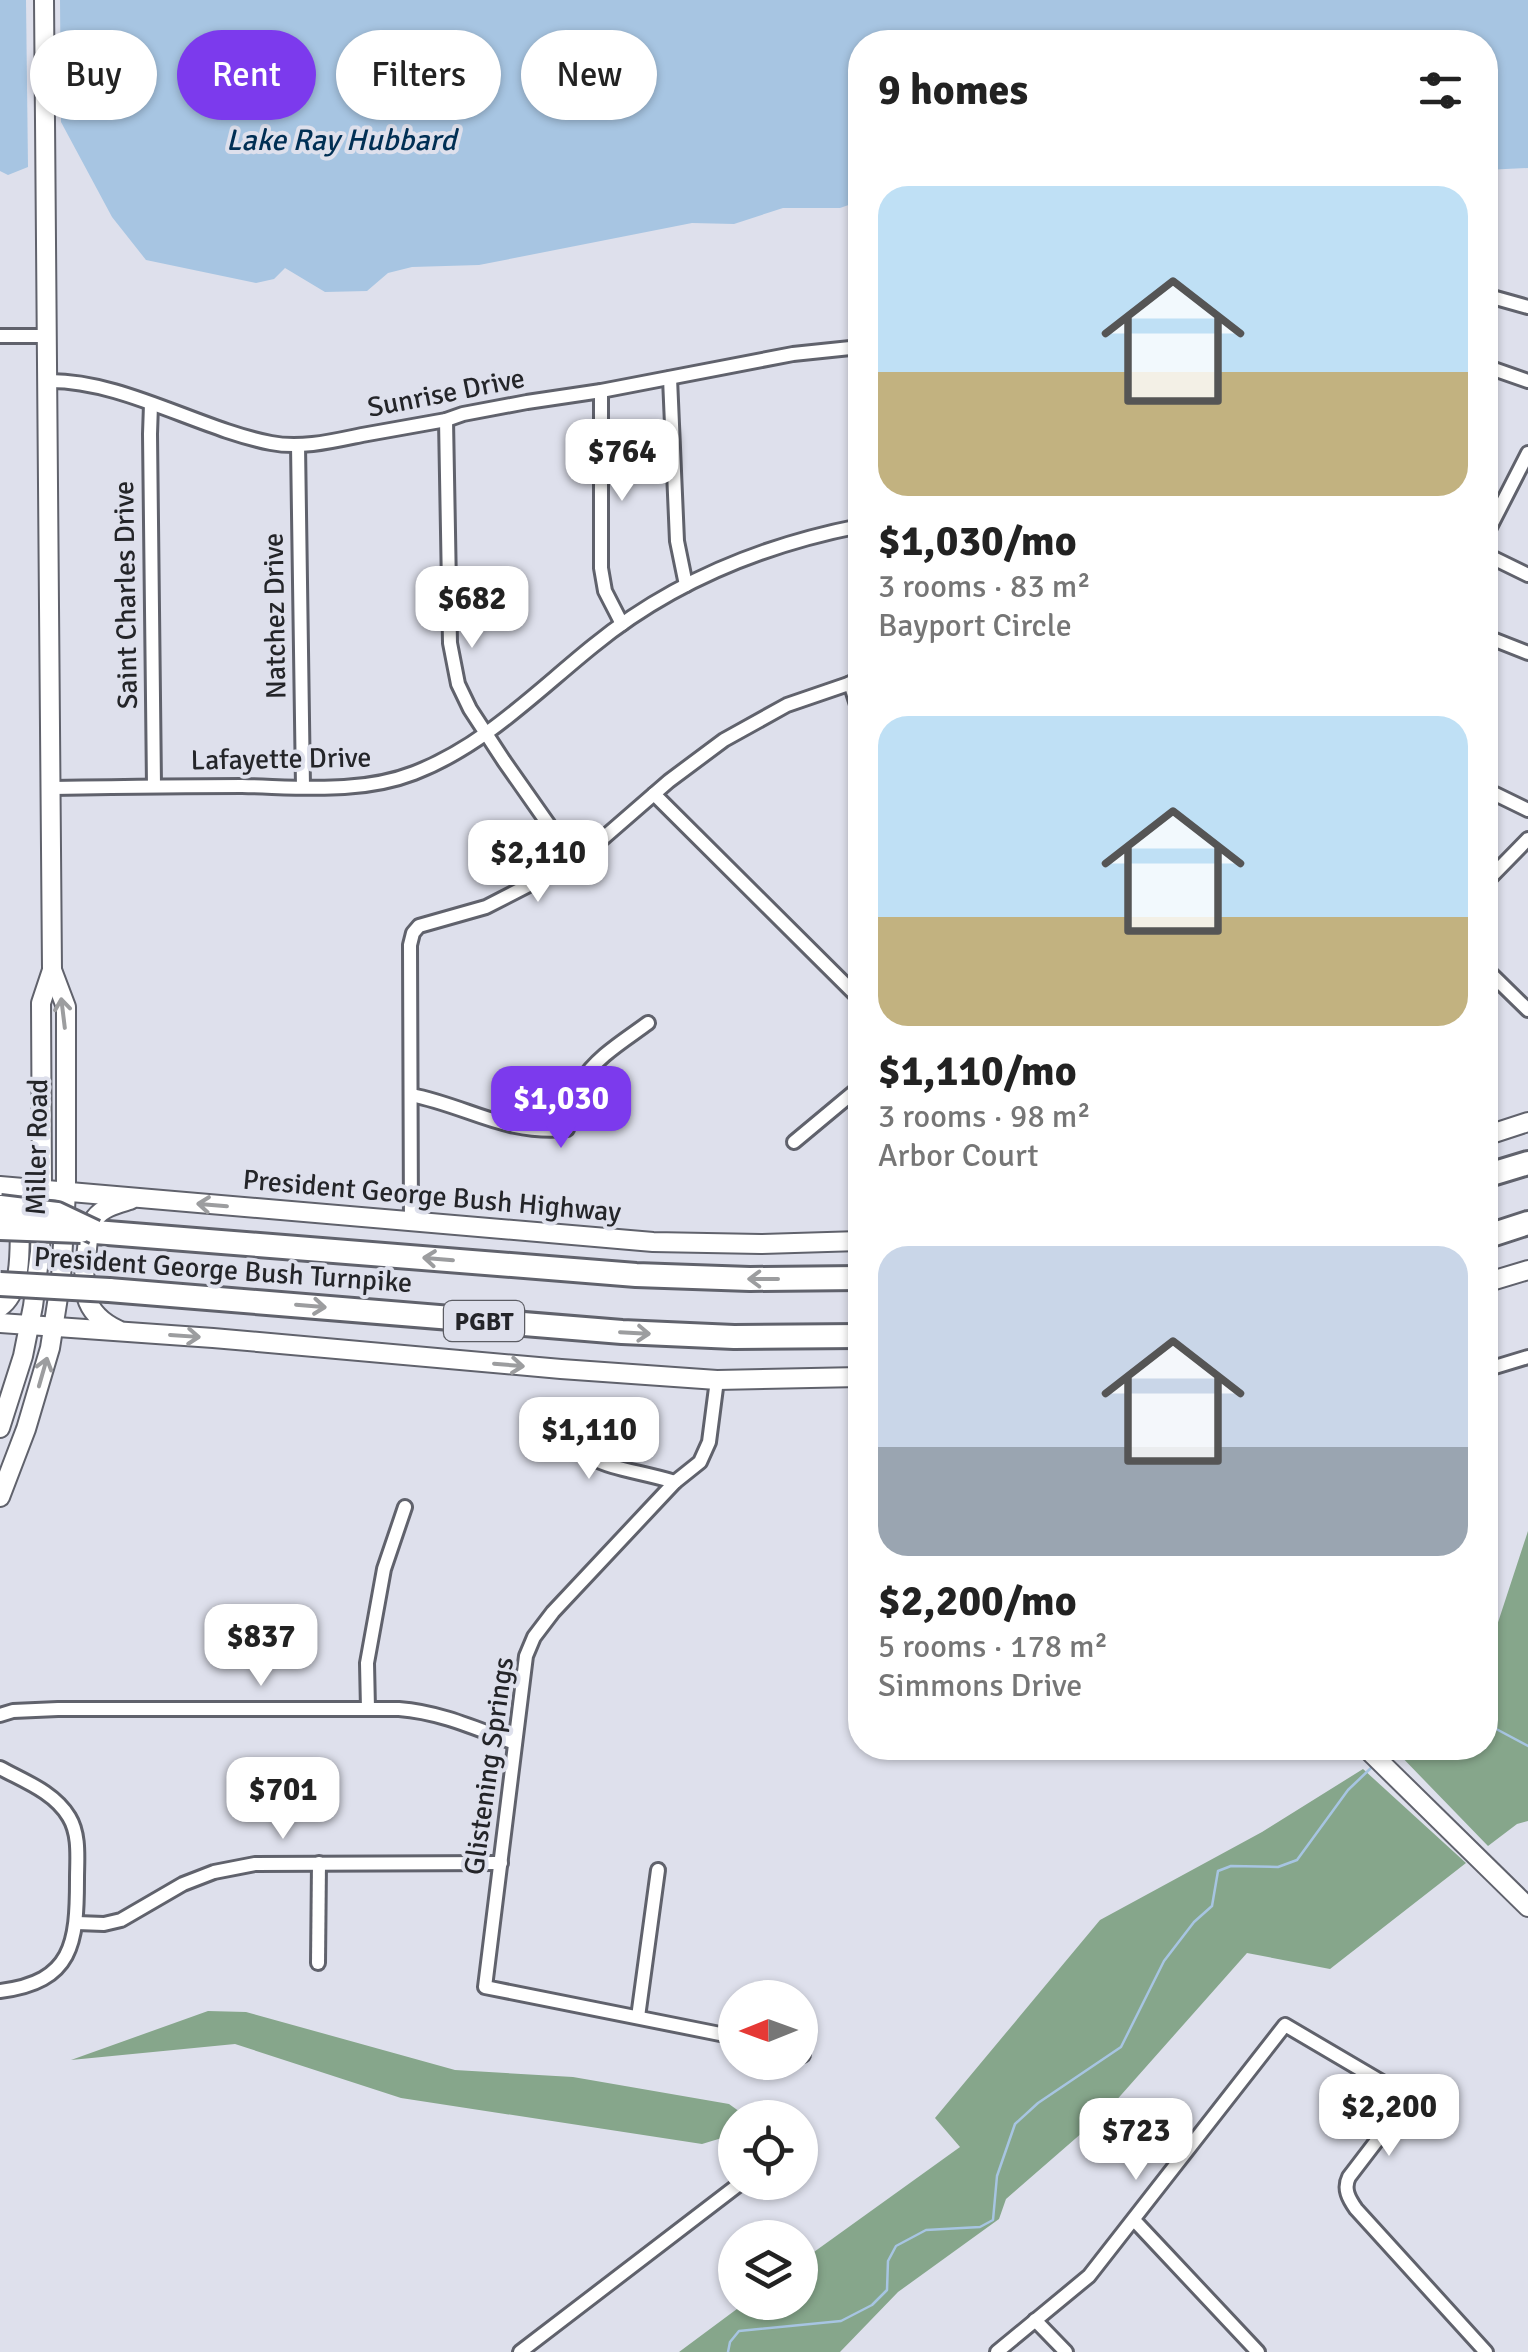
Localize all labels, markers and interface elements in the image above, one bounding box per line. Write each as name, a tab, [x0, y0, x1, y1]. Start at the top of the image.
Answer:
chip: Buy	[30, 30, 157, 120]
chip: Rent	[177, 30, 316, 120]
chip: Filters	[336, 30, 501, 120]
chip: New	[521, 30, 657, 120]
icon: filters	[1413, 63, 1468, 118]
text: 9 homes	[878, 65, 1028, 116]
water label: Lake Ray Hubbard	[226, 122, 459, 159]
icon: home	[1083, 251, 1263, 431]
street label: Sunrise Drive	[364, 361, 528, 425]
pin: $764	[563, 419, 681, 504]
text: $764	[587, 432, 657, 471]
street label: Saint Charles Drive	[107, 481, 145, 709]
text: $1,030/mo	[878, 516, 1077, 567]
street label: Natchez Drive	[257, 533, 293, 699]
pin: $682	[413, 566, 531, 651]
text: 3 rooms · 83 m²	[878, 567, 1091, 606]
text: $682	[437, 579, 507, 618]
text: Bayport Circle	[878, 606, 1072, 645]
street label: Lafayette Drive	[190, 740, 372, 778]
icon: home	[1083, 781, 1263, 961]
pin: $2,110	[457, 820, 619, 905]
text: $2,110	[490, 833, 586, 872]
one-way arrow	[54, 997, 72, 1029]
text: $1,110/mo	[878, 1046, 1077, 1097]
pin: $1,030	[480, 1066, 642, 1151]
street label: Miller Road	[19, 1078, 55, 1216]
text: $1,030	[513, 1079, 609, 1118]
text: 3 rooms · 98 m²	[878, 1097, 1091, 1136]
text: Arbor Court	[878, 1136, 1039, 1175]
street label: President George Bush Highway	[241, 1163, 623, 1229]
one-way arrow	[196, 1195, 228, 1214]
street label: President George Bush Turnpike	[33, 1240, 413, 1300]
one-way arrow	[423, 1249, 455, 1268]
one-way arrow	[747, 1270, 780, 1288]
one-way arrow	[294, 1296, 326, 1315]
road number: PGBT	[444, 1301, 524, 1341]
icon: home	[1083, 1311, 1263, 1491]
one-way arrow	[618, 1324, 650, 1343]
one-way arrow	[169, 1327, 201, 1346]
one-way arrow	[493, 1355, 525, 1374]
one-way arrow	[35, 1357, 53, 1389]
pin: $1,110	[508, 1397, 670, 1482]
text: $1,110	[541, 1410, 637, 1449]
text: $2,200/mo	[878, 1576, 1077, 1627]
pin: $837	[202, 1604, 320, 1689]
text: $837	[226, 1617, 296, 1656]
text: 5 rooms · 178 m²	[878, 1627, 1108, 1666]
street label: Glistening Springs	[457, 1655, 521, 1877]
text: Simmons Drive	[878, 1666, 1082, 1705]
pin: $701	[224, 1757, 342, 1842]
text: $701	[248, 1770, 318, 1809]
north arrow	[718, 1980, 818, 2080]
map controls	[718, 1980, 818, 2320]
pin: $2,200	[1308, 2074, 1470, 2159]
text: $2,200	[1341, 2087, 1437, 2126]
pin: $723	[1077, 2098, 1195, 2183]
button: locate	[718, 2100, 818, 2200]
text: $723	[1101, 2111, 1171, 2150]
button: layers	[718, 2220, 818, 2320]

